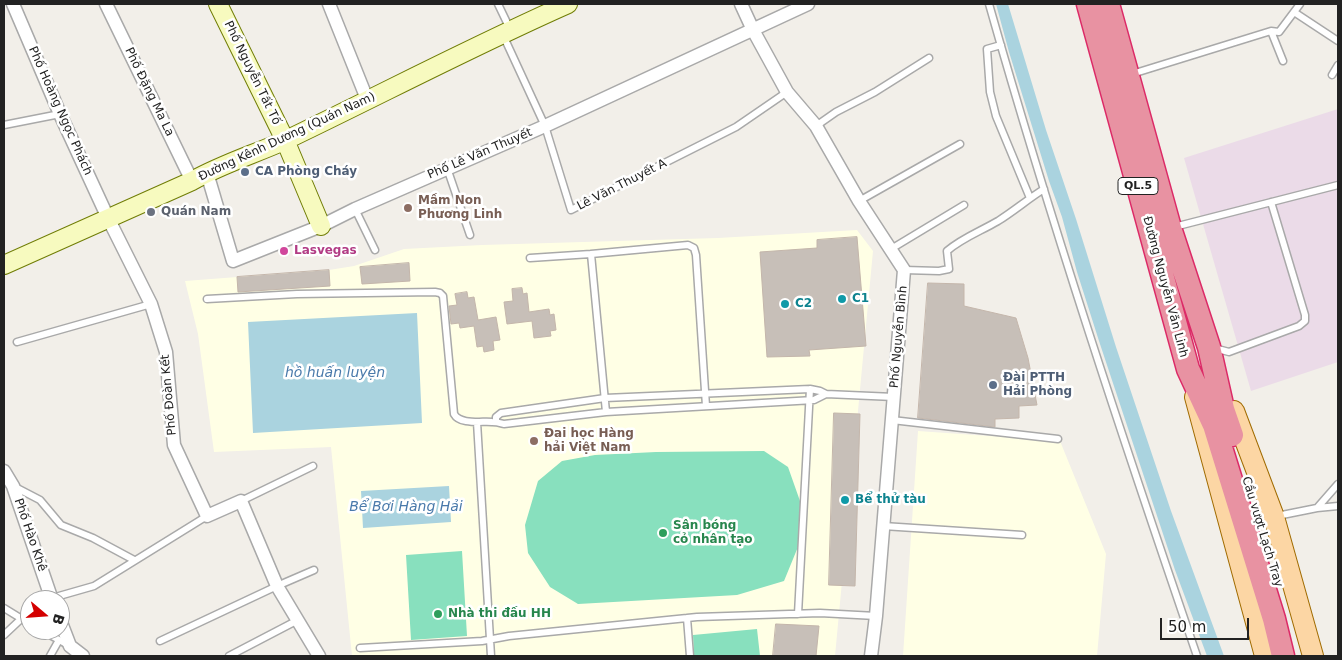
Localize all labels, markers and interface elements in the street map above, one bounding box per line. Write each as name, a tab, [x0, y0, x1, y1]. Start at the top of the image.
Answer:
street label: Phố Nguyễn Tất Tố	[221, 19, 283, 127]
street label: Phố Hoàng Ngọc Phách	[25, 44, 95, 178]
street label: Phố Đặng Ma La	[121, 45, 177, 139]
street label: Đường Kênh Dương (Quán Nam)	[196, 90, 378, 184]
street label: Phố Lê Văn Thuyết	[425, 125, 535, 183]
street label: Lê Văn Thuyết A	[575, 156, 669, 214]
place label: CA Phòng Cháy	[255, 165, 357, 179]
marker: CA Phòng Cháy	[239, 166, 251, 178]
road number: QL.5	[1118, 178, 1158, 195]
place label: Mầm Non Phương Linh	[418, 194, 502, 222]
marker: Mầm Non Phương Linh	[402, 202, 414, 214]
place label: Quán Nam	[161, 205, 231, 219]
marker: Quán Nam	[145, 206, 157, 218]
street label: Đường Nguyễn Văn Linh	[1139, 215, 1191, 359]
place label: Lasvegas	[294, 244, 357, 258]
marker: Lasvegas	[278, 245, 290, 257]
street label: Phố Nguyễn Bình	[887, 285, 911, 389]
place label: C1	[852, 292, 869, 306]
marker: C1	[836, 293, 848, 305]
place label: C2	[795, 297, 812, 311]
marker: C2	[779, 298, 791, 310]
street label: Phố Đoàn Kết	[158, 354, 180, 436]
water label: hồ huấn luyện	[285, 365, 385, 381]
place label: Đài PTTH Hải Phòng	[1003, 371, 1072, 399]
marker: Đài PTTH Hải Phòng	[987, 379, 999, 391]
place label: Đại học Hàng hải Việt Nam	[544, 427, 634, 455]
marker: Đại học Hàng hải Việt Nam	[528, 435, 540, 447]
street label: Cầu vượt Lạch Tray	[1238, 475, 1286, 589]
place label: Bể thử tàu	[855, 493, 926, 507]
marker: Bể thử tàu	[839, 494, 851, 506]
street label: Phố Hào Khê	[11, 497, 49, 573]
water label: Bể Bơi Hàng Hải	[349, 499, 463, 515]
place label: Sân bóng cỏ nhân tạo	[673, 519, 753, 547]
marker: Sân bóng cỏ nhân tạo	[657, 527, 669, 539]
north arrow	[20, 590, 70, 640]
place label: Nhà thi đấu HH	[448, 607, 551, 621]
marker: Nhà thi đấu HH	[432, 608, 444, 620]
scale bar	[1162, 608, 1251, 640]
text: B	[49, 612, 68, 627]
text: 50 m	[1168, 618, 1206, 636]

